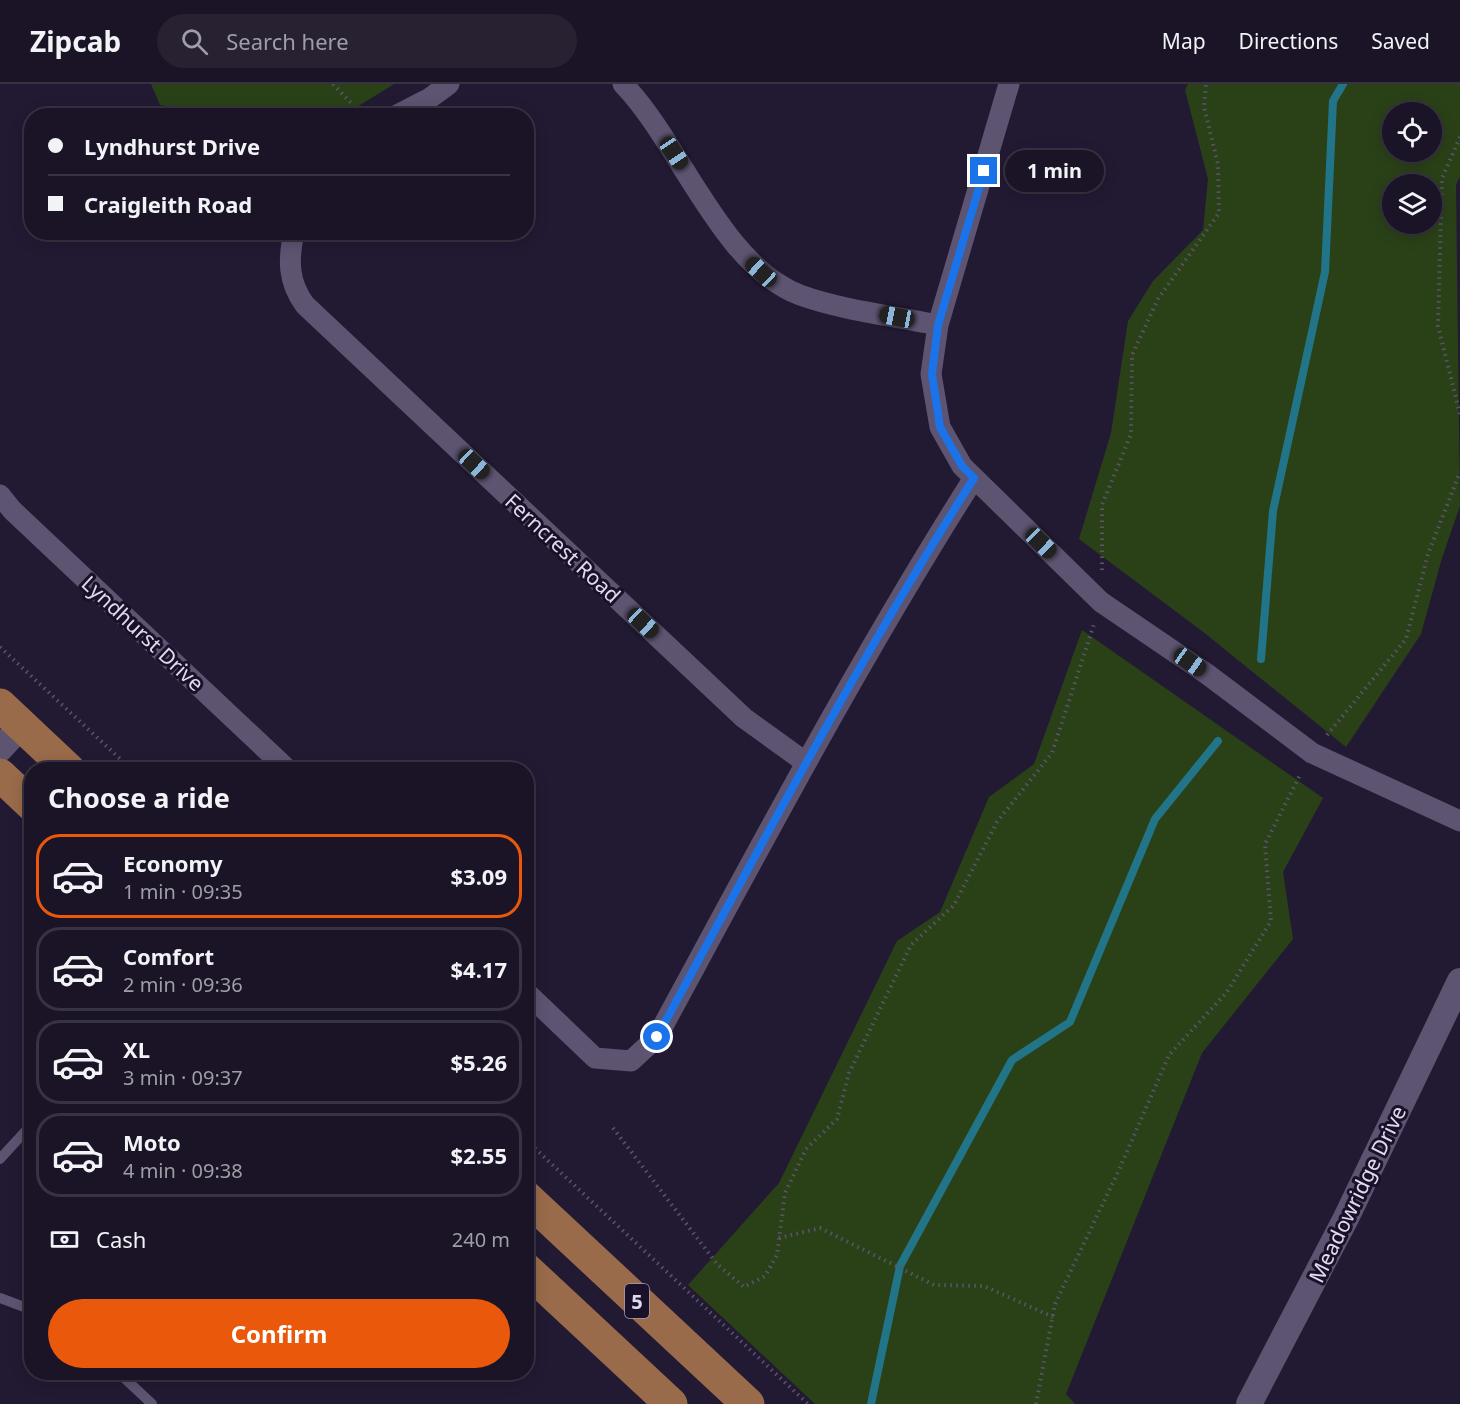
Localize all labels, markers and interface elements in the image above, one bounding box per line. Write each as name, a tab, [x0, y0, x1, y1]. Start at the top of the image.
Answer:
search box	[157, 14, 577, 68]
text: Zipcab	[30, 22, 121, 60]
icon: search	[178, 25, 211, 58]
text: Search here	[226, 26, 349, 56]
text: Map	[1162, 27, 1206, 55]
text: Directions	[1239, 27, 1338, 55]
text: Saved	[1371, 27, 1430, 55]
map controls	[1382, 102, 1442, 234]
button: locate	[1382, 102, 1442, 162]
text: Lyndhurst Drive	[84, 131, 260, 161]
car	[656, 133, 692, 173]
callout: 1 min	[1005, 150, 1104, 192]
route end	[970, 157, 997, 184]
text: 1 min	[1027, 157, 1082, 184]
button: layers	[1382, 174, 1442, 234]
text: Craigleith Road	[84, 189, 252, 219]
car	[742, 253, 780, 291]
car	[878, 305, 916, 329]
car	[455, 445, 493, 483]
street label: Ferncrest Road	[499, 487, 627, 609]
car	[1022, 524, 1060, 562]
street label: Lyndhurst Drive	[76, 569, 210, 697]
car	[624, 604, 662, 642]
car	[1170, 644, 1210, 680]
text: Choose a ride	[48, 779, 230, 816]
text: Economy	[123, 848, 222, 878]
icon: car	[51, 849, 105, 903]
text: $3.09	[450, 861, 507, 891]
text: 1 min · 09:35	[123, 878, 243, 905]
text: Comfort	[123, 941, 214, 971]
icon: car	[51, 942, 105, 996]
text: $4.17	[450, 954, 507, 984]
text: 2 min · 09:36	[123, 971, 243, 998]
route start	[643, 1023, 670, 1050]
text: XL	[123, 1034, 150, 1064]
icon: car	[51, 1035, 105, 1089]
text: $5.26	[450, 1047, 507, 1077]
text: 3 min · 09:37	[123, 1064, 243, 1091]
street label: Meadowridge Drive	[1302, 1101, 1412, 1287]
text: Moto	[123, 1127, 181, 1157]
icon: car	[51, 1128, 105, 1182]
text: $2.55	[450, 1140, 507, 1170]
text: 4 min · 09:38	[123, 1157, 243, 1184]
icon: cash	[48, 1223, 81, 1256]
text: Cash	[96, 1224, 146, 1254]
text: 240 m	[452, 1226, 510, 1253]
road number: 5	[625, 1284, 649, 1318]
button: Confirm	[48, 1299, 510, 1368]

